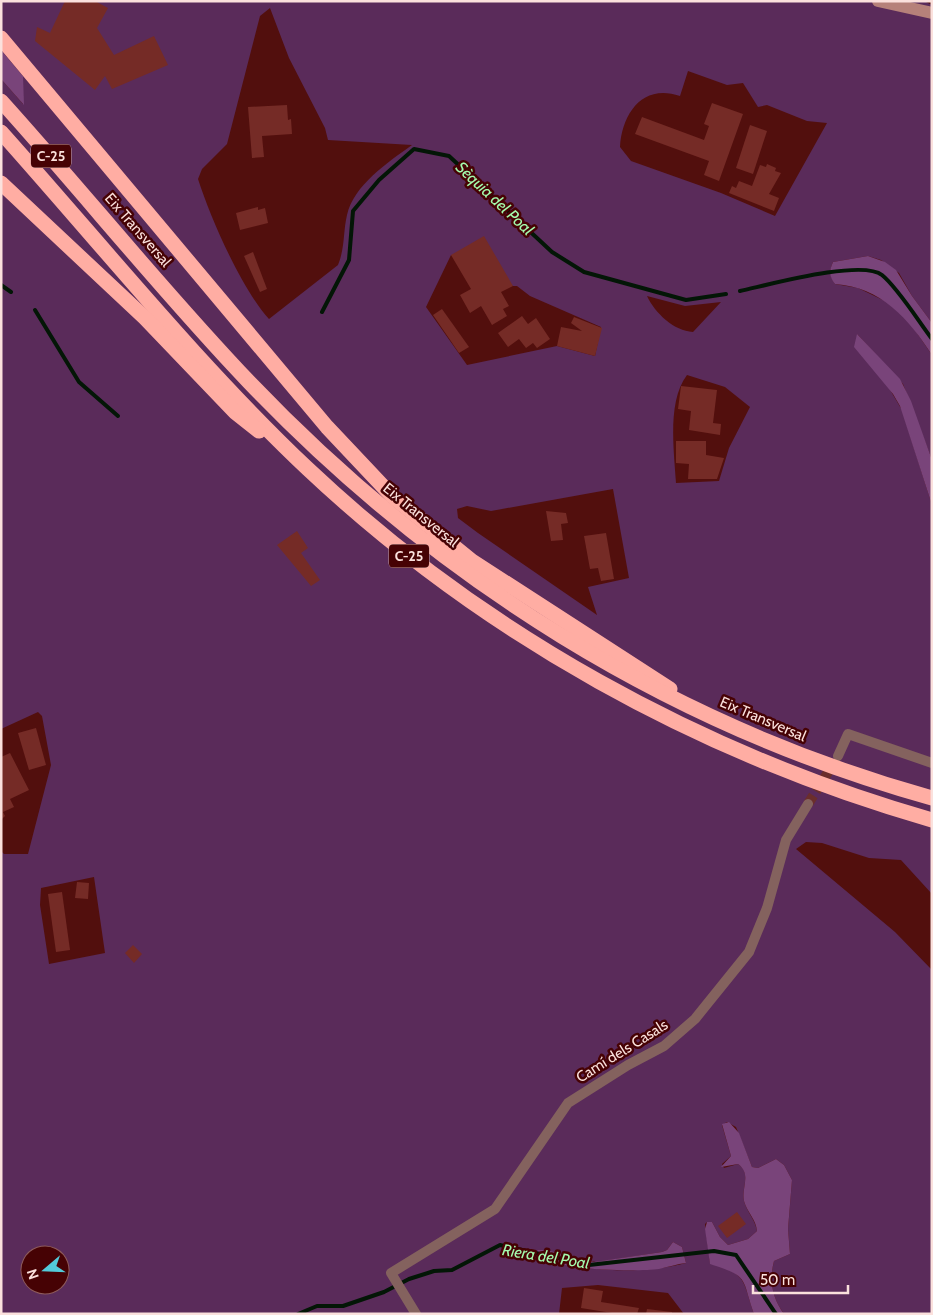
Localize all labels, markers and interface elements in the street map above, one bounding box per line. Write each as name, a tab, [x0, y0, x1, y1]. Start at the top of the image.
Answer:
road number: C-25	[31, 144, 71, 168]
water label: Sèquia del Poal	[452, 158, 538, 239]
street label: Eix Transversal	[101, 189, 175, 271]
street label: Eix Transversal	[380, 479, 463, 551]
road number: C-25	[389, 544, 429, 568]
street label: Eix Transversal	[717, 693, 809, 745]
street label: Camí dels Casals	[573, 1016, 671, 1086]
water label: Riera del Poal	[501, 1240, 591, 1273]
north arrow	[20, 1245, 70, 1295]
scale bar	[753, 1262, 848, 1294]
text: N	[23, 1267, 43, 1282]
text: 50 m	[760, 1271, 795, 1289]

